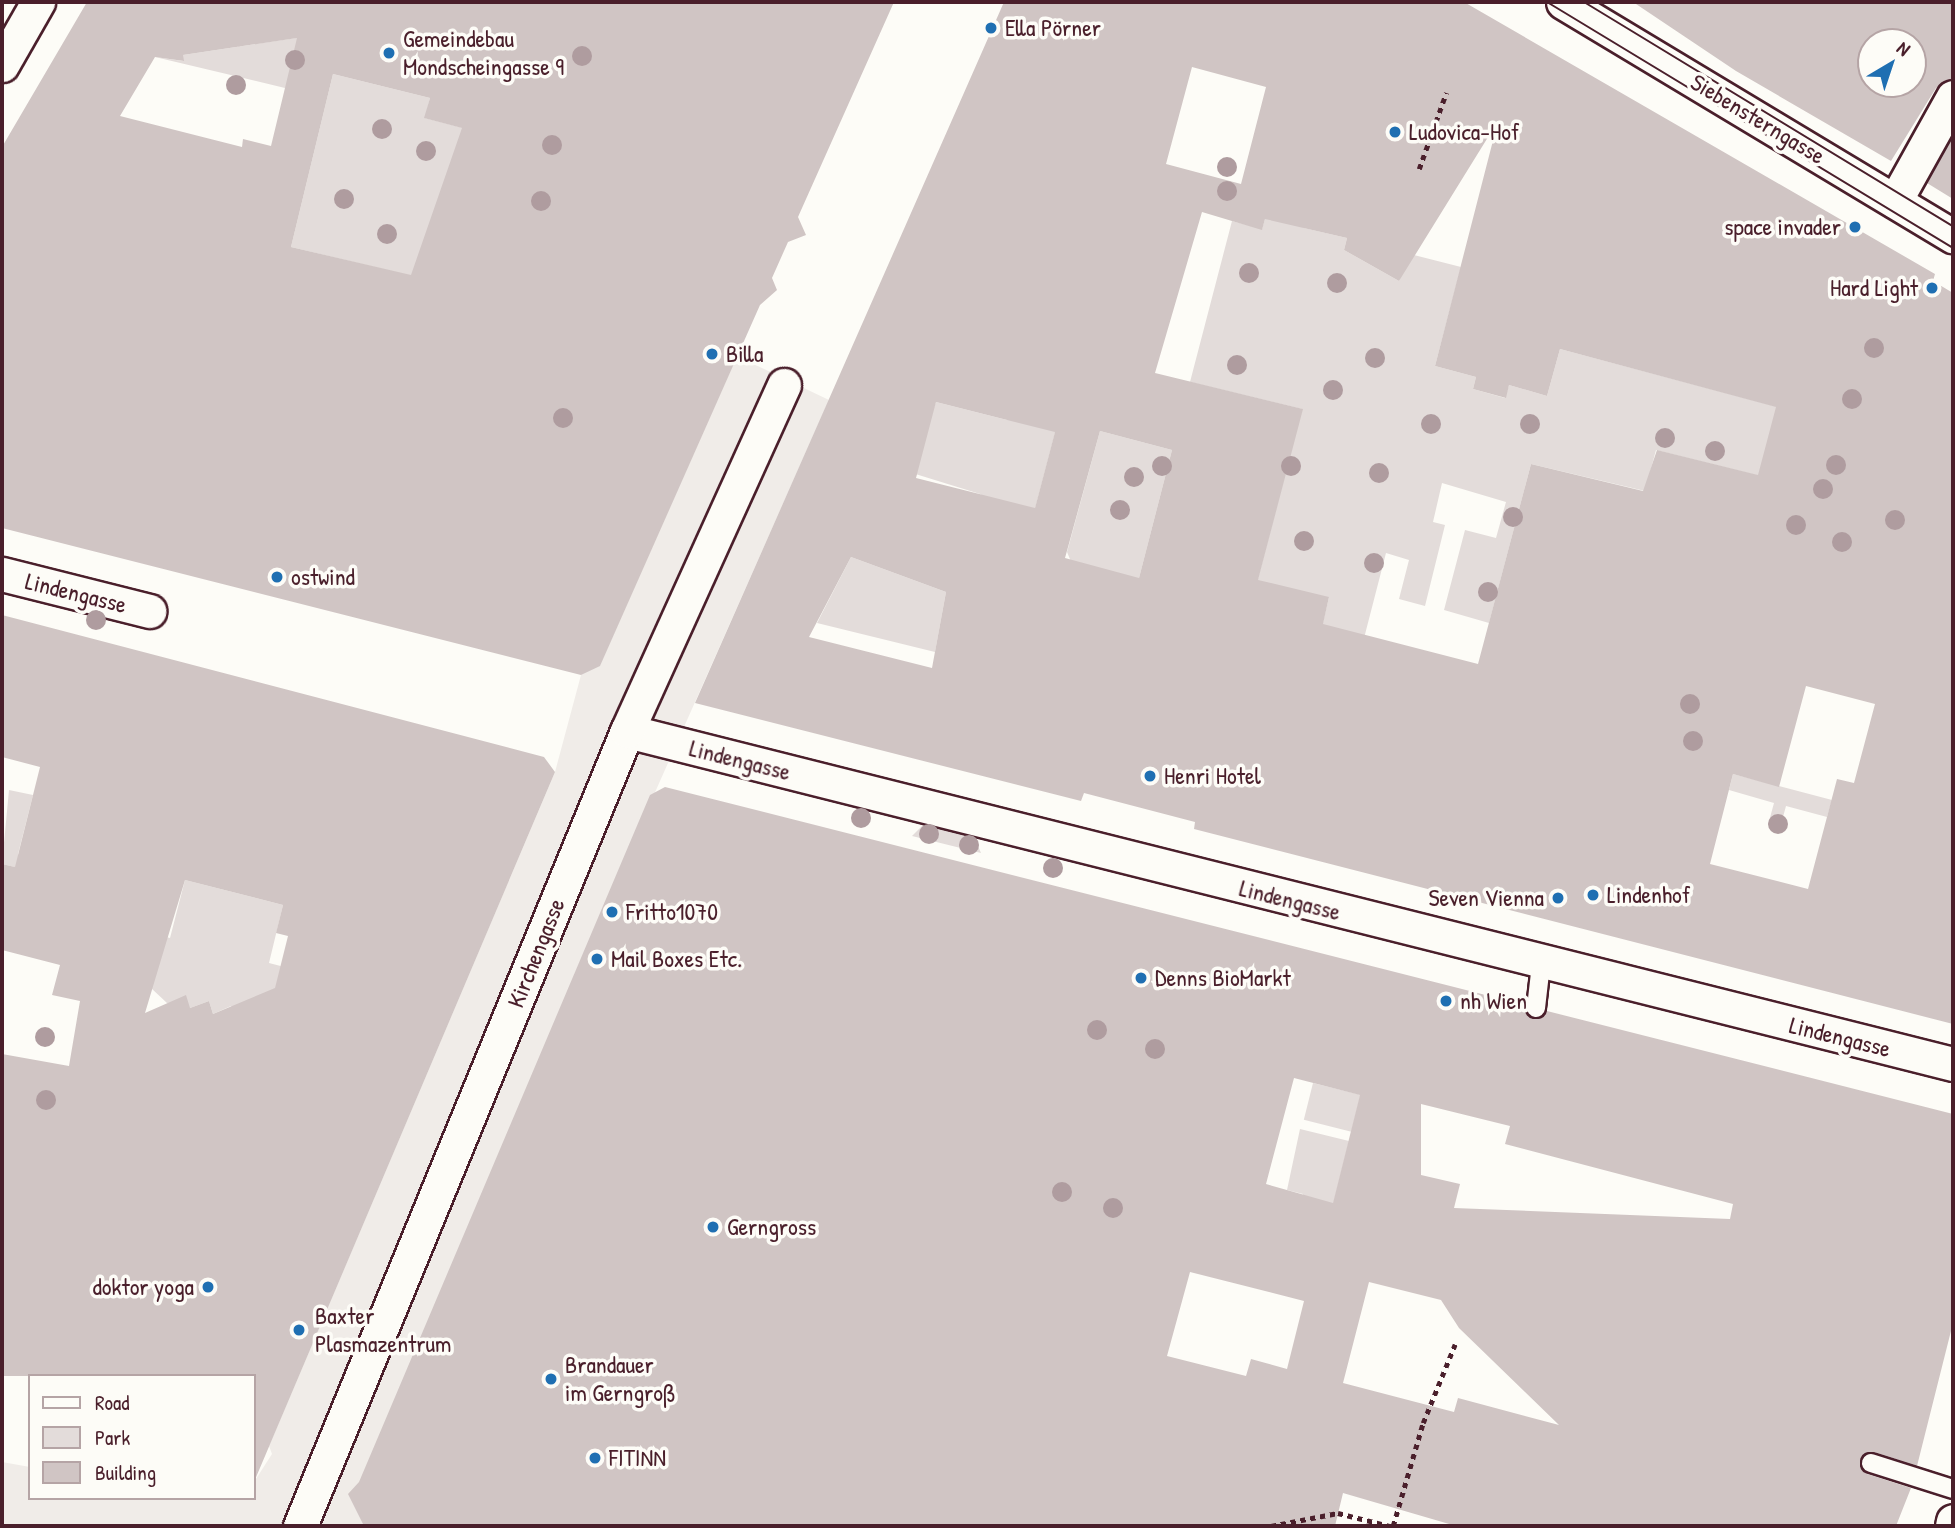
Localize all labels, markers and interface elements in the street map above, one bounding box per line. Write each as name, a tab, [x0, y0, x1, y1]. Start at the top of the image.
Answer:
place label: Ella Pörner	[1005, 14, 1101, 42]
marker: Ella Pörner	[983, 20, 999, 36]
place label: Gemeindebau Mondscheingasse 9	[403, 25, 564, 81]
north arrow	[1857, 28, 1927, 98]
text: N	[1892, 35, 1916, 62]
marker: Gemeindebau Mondscheingasse 9	[381, 45, 397, 61]
street label: Siebensterngasse	[1686, 68, 1830, 170]
place label: Ludovica-Hof	[1409, 118, 1519, 146]
marker: Ludovica-Hof	[1387, 124, 1403, 140]
place label: space invader	[1724, 213, 1841, 241]
marker: space invader	[1847, 219, 1863, 235]
place label: Hard Light	[1830, 274, 1918, 302]
marker: Hard Light	[1924, 280, 1940, 296]
place label: Billa	[726, 340, 763, 368]
marker: Billa	[704, 346, 720, 362]
place label: ostwind	[291, 563, 355, 591]
street label: Lindengasse	[23, 567, 129, 619]
marker: ostwind	[269, 569, 285, 585]
street label: Lindengasse	[687, 734, 793, 786]
place label: Henri Hotel	[1164, 762, 1261, 790]
marker: Henri Hotel	[1142, 768, 1158, 784]
street label: Lindengasse	[1237, 874, 1343, 926]
place label: Lindenhof	[1607, 881, 1690, 909]
place label: Seven Vienna	[1428, 884, 1544, 912]
marker: Lindenhof	[1585, 887, 1601, 903]
marker: Seven Vienna	[1550, 890, 1566, 906]
street label: Kirchengasse	[501, 894, 571, 1012]
place label: Fritto1070	[626, 898, 718, 926]
marker: Fritto1070	[604, 904, 620, 920]
place label: Mail Boxes Etc.	[611, 945, 742, 973]
marker: Mail Boxes Etc.	[589, 951, 605, 967]
place label: Denns BioMarkt	[1155, 964, 1291, 992]
marker: Denns BioMarkt	[1133, 970, 1149, 986]
place label: nh Wien	[1460, 987, 1527, 1015]
marker: nh Wien	[1438, 993, 1454, 1009]
street label: Lindengasse	[1787, 1011, 1893, 1063]
place label: Gerngross	[727, 1213, 816, 1241]
marker: Gerngross	[705, 1219, 721, 1235]
place label: doktor yoga	[92, 1273, 194, 1301]
marker: doktor yoga	[200, 1279, 216, 1295]
place label: Baxter Plasmazentrum	[315, 1302, 451, 1358]
marker: Baxter Plasmazentrum	[289, 1320, 309, 1340]
place label: Brandauer im Gerngroß	[565, 1351, 676, 1407]
marker: Brandauer im Gerngroß	[543, 1371, 559, 1387]
legend	[28, 1374, 256, 1500]
text: Road	[95, 1388, 129, 1417]
text: Park	[95, 1423, 130, 1452]
place label: FITINN	[609, 1444, 666, 1472]
marker: FITINN	[587, 1450, 603, 1466]
text: Building	[95, 1458, 156, 1487]

